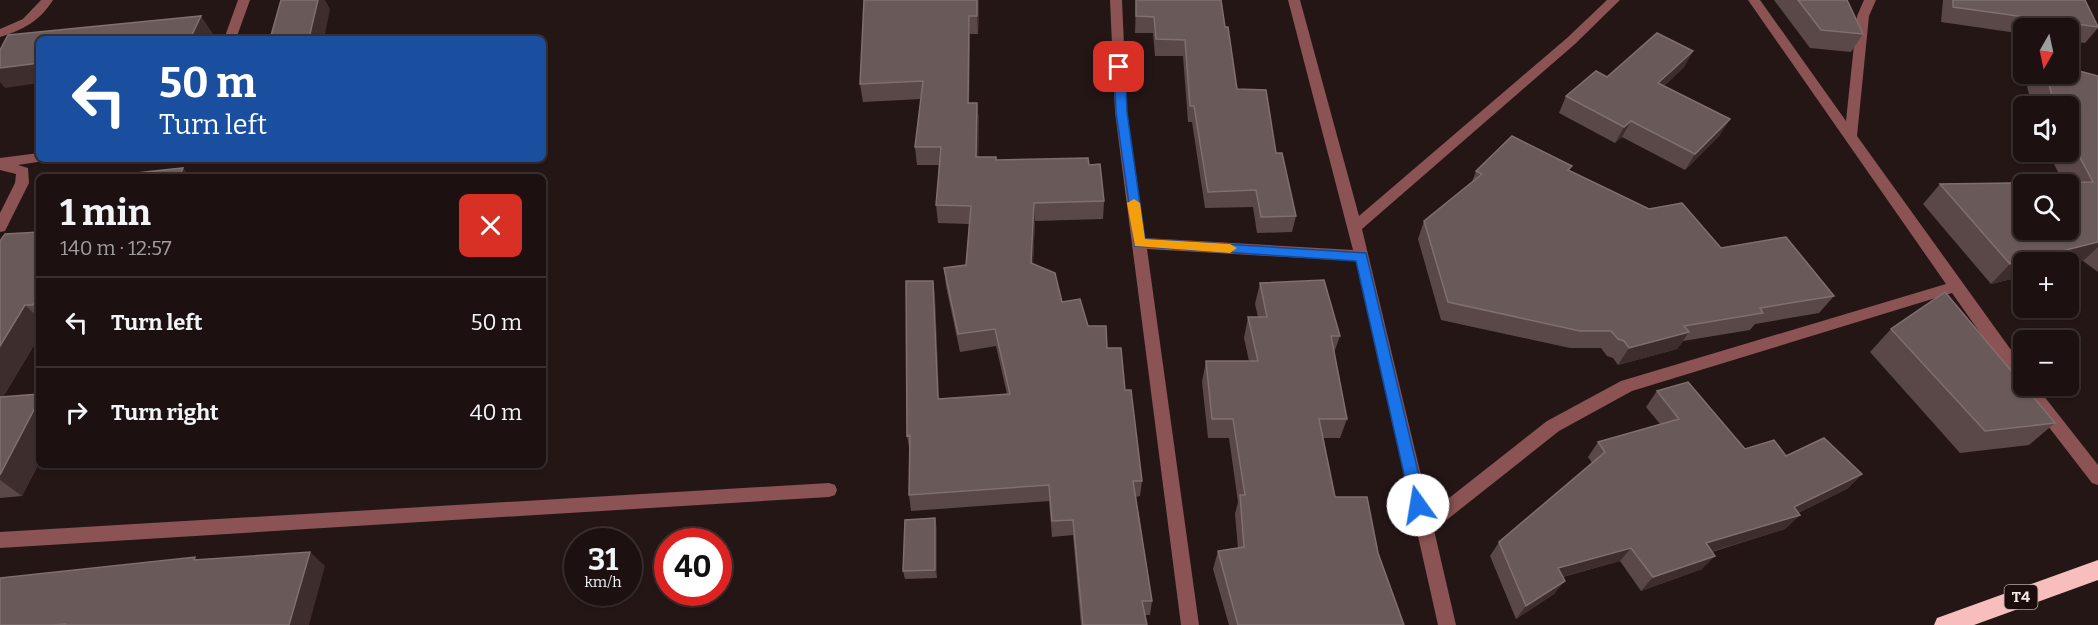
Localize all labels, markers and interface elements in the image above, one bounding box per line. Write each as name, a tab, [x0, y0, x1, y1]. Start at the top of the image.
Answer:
north arrow	[2013, 18, 2079, 84]
map controls	[2013, 18, 2079, 396]
pin	[1093, 41, 1144, 92]
icon: arrive	[1102, 50, 1135, 83]
text: 50 m	[159, 58, 256, 108]
icon: left	[60, 60, 138, 138]
button: sound	[2013, 96, 2079, 162]
text: Turn left	[159, 109, 267, 141]
button: search	[2013, 174, 2079, 240]
text: 1 min	[60, 191, 151, 235]
button: close	[459, 194, 522, 257]
text: 140 m · 12:57	[60, 236, 171, 260]
button: +	[2013, 252, 2079, 318]
icon: left	[60, 306, 93, 339]
text: Turn left	[111, 309, 203, 336]
text: 50 m	[471, 309, 522, 336]
button: −	[2013, 330, 2079, 396]
icon: right	[60, 396, 93, 429]
text: Turn right	[111, 399, 219, 426]
text: 40 m	[470, 399, 522, 426]
position arrow	[1386, 473, 1450, 537]
speed limit sign: 40	[654, 528, 732, 606]
text: 31	[588, 542, 618, 578]
text: km/h	[584, 573, 622, 591]
road number: T4	[2004, 585, 2038, 609]

